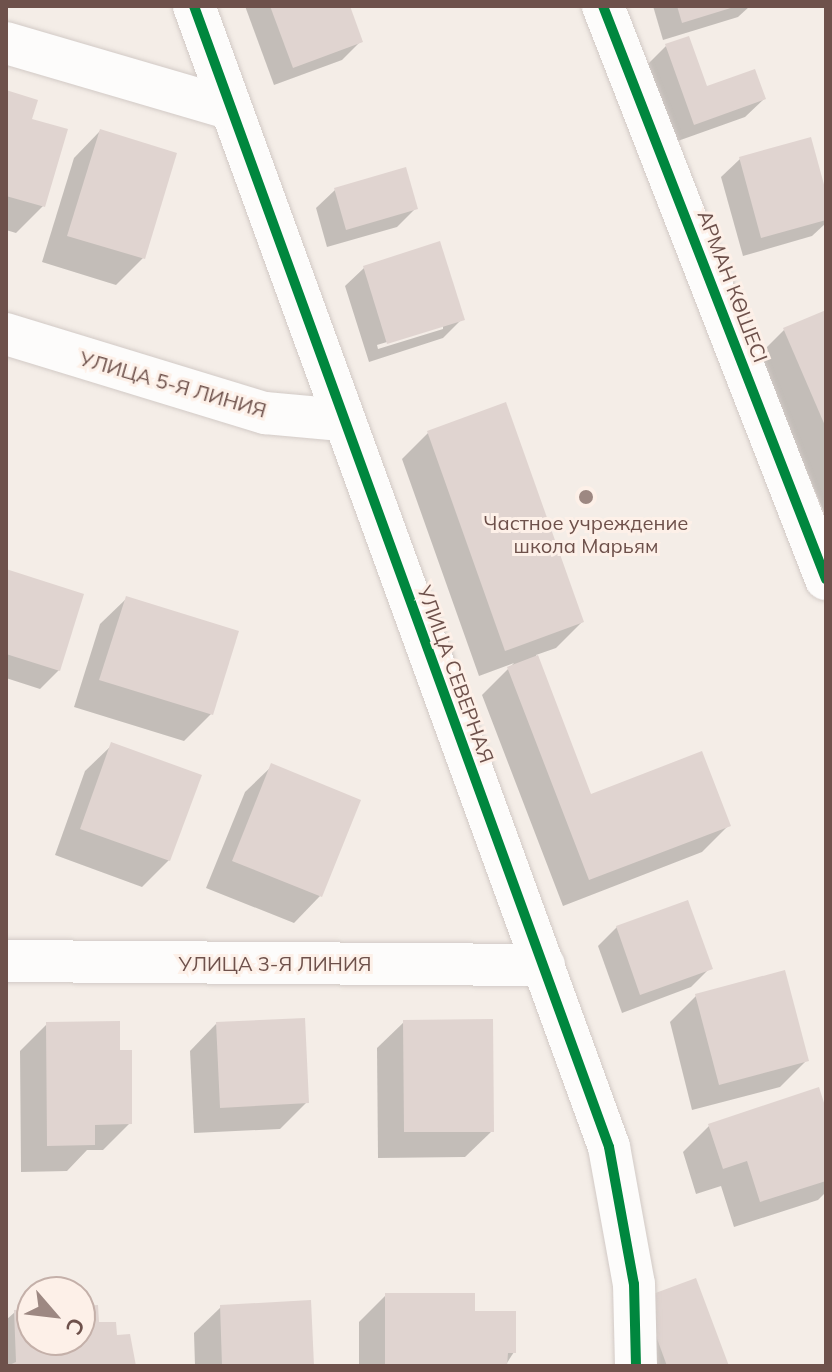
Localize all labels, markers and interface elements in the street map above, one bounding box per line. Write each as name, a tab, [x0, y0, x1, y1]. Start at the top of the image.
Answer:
street label: АРМАН КӨШЕСІ	[693, 207, 773, 365]
street label: УЛИЦА 5-Я ЛИНИЯ	[77, 346, 269, 422]
marker: Частное учреждение школа Марьям	[577, 488, 595, 506]
place label: Частное учреждение школа Марьям	[484, 510, 688, 557]
street label: УЛИЦА СЕВЕРНАЯ	[413, 582, 499, 766]
street label: УЛИЦА 3-Я ЛИНИЯ	[178, 951, 372, 975]
north arrow	[16, 1276, 96, 1356]
text: С	[60, 1313, 91, 1340]

